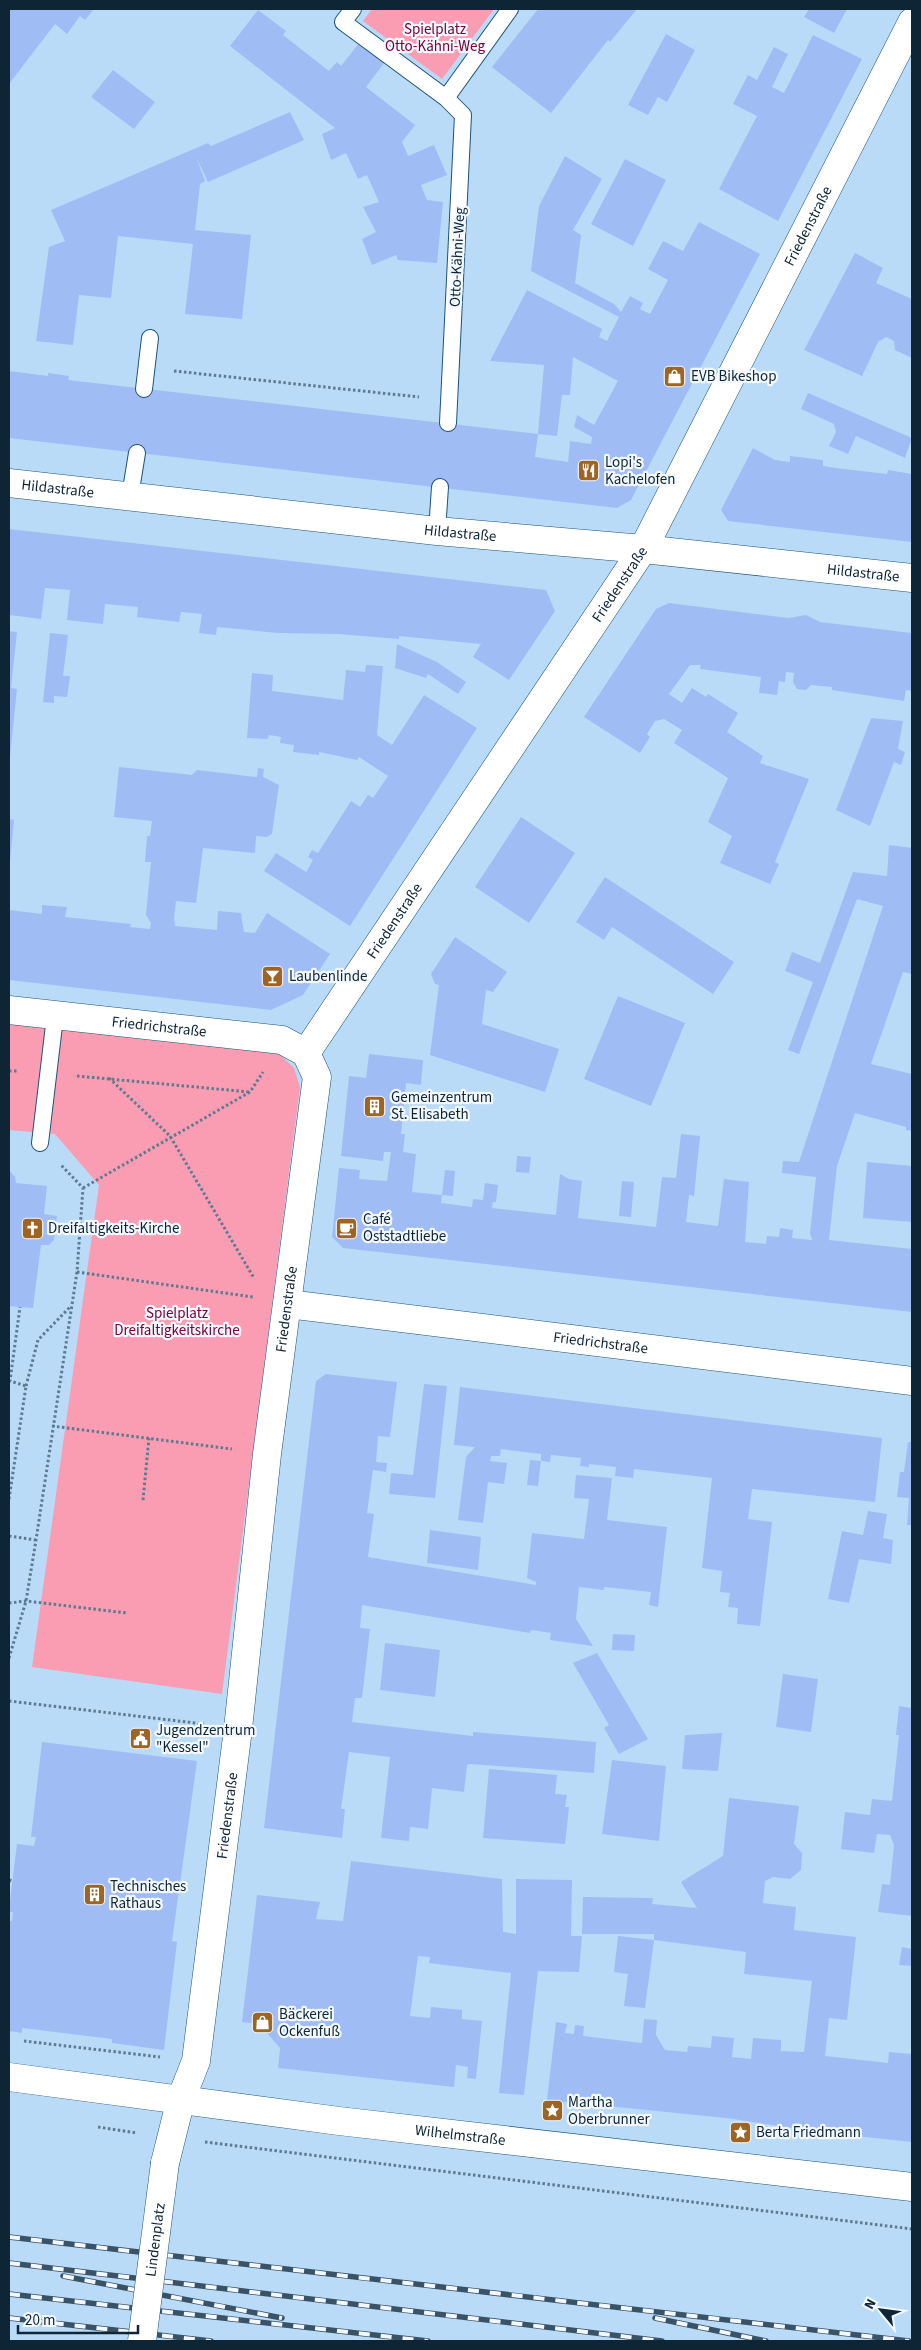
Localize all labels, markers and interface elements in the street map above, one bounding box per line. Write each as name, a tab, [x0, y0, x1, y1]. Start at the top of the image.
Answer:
park label: Spielplatz Otto-Kähni-Weg	[385, 19, 485, 57]
street label: Friedenstraße	[779, 183, 837, 270]
street label: Otto-Kähni-Weg	[444, 206, 471, 307]
shop icon: EVB Bikeshop	[663, 364, 687, 388]
place label: EVB Bikeshop	[691, 366, 776, 387]
place label: Lopi's Kachelofen	[605, 452, 675, 490]
restaurant icon: Lopi's Kachelofen	[577, 459, 601, 483]
street label: Hildastraße	[20, 474, 95, 503]
street label: Hildastraße	[423, 520, 497, 547]
street label: Friedenstraße	[587, 542, 653, 626]
street label: Hildastraße	[826, 559, 901, 588]
street label: Friedenstraße	[362, 879, 428, 963]
bar icon: Laubenlinde	[261, 964, 285, 988]
place label: Laubenlinde	[289, 966, 367, 987]
street label: Friedrichstraße	[111, 1011, 208, 1043]
place label: Gemeinzentrum St. Elisabeth	[391, 1087, 492, 1125]
building icon: Gemeinzentrum St. Elisabeth	[363, 1094, 387, 1118]
place label: Café Oststadtliebe	[363, 1209, 446, 1247]
church icon: Dreifaltigkeits-Kirche	[20, 1216, 44, 1240]
cafe icon: Café Oststadtliebe	[335, 1216, 359, 1240]
place label: Dreifaltigkeits-Kirche	[48, 1218, 179, 1239]
street label: Friedenstraße	[271, 1265, 303, 1354]
park label: Spielplatz Dreifaltigkeitskirche	[114, 1303, 240, 1341]
street label: Friedrichstraße	[552, 1327, 649, 1359]
place label: Jugendzentrum "Kessel"	[156, 1720, 255, 1758]
public building icon: Jugendzentrum "Kessel"	[128, 1727, 152, 1751]
street label: Friedenstraße	[212, 1771, 243, 1860]
place label: Technisches Rathaus	[110, 1876, 186, 1914]
building icon: Technisches Rathaus	[82, 1883, 106, 1907]
place label: Bäckerei Ockenfuß	[279, 2004, 340, 2042]
shop icon: Bäckerei Ockenfuß	[251, 2011, 275, 2035]
place label: Martha Oberbrunner	[568, 2092, 650, 2130]
place icon: Martha Oberbrunner	[540, 2099, 564, 2123]
street label: Wilhelmstraße	[414, 2120, 507, 2151]
place icon: Berta Friedmann	[728, 2120, 752, 2144]
place label: Berta Friedmann	[756, 2122, 861, 2143]
street label: Lindenplatz	[140, 2202, 171, 2278]
north arrow	[856, 2285, 906, 2335]
text: N	[860, 2295, 882, 2313]
scale bar	[18, 2302, 138, 2334]
text: 20 m	[25, 2310, 55, 2331]

